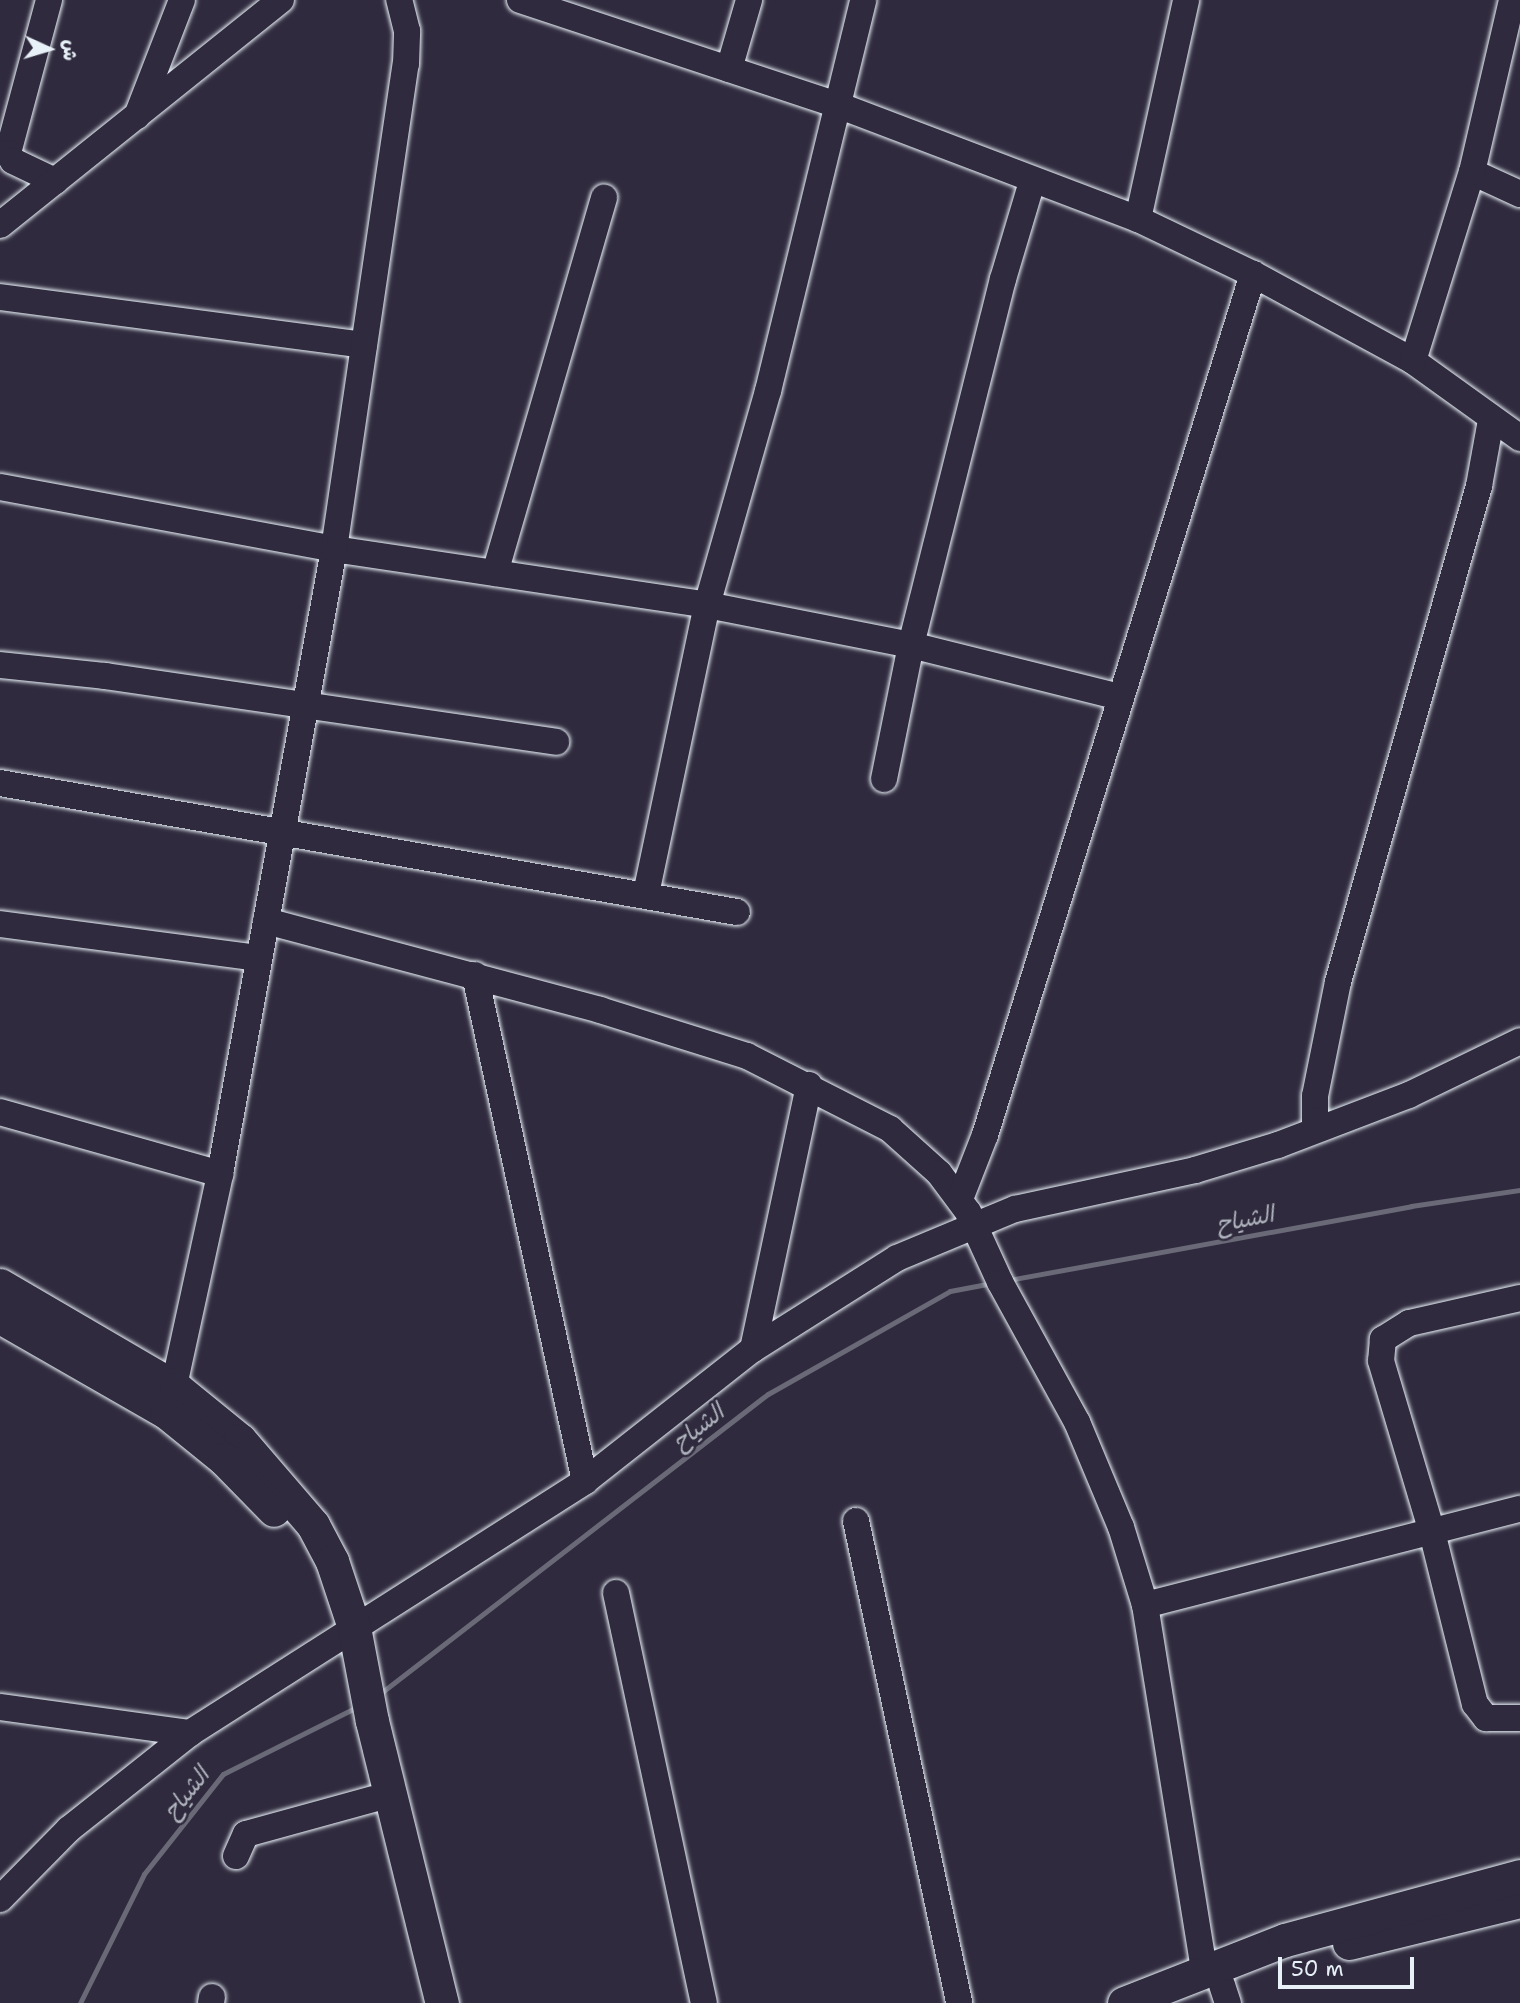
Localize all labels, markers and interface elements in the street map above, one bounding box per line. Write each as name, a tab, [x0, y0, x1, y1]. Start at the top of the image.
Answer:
north arrow	[14, 14, 84, 84]
text: ش	[57, 39, 84, 62]
water label: الشياح	[1214, 1200, 1276, 1238]
water label: الشياح	[667, 1398, 729, 1456]
water label: الشياح	[157, 1762, 215, 1824]
scale bar	[1282, 1944, 1418, 1988]
text: 50 m	[1291, 1955, 1344, 1983]

